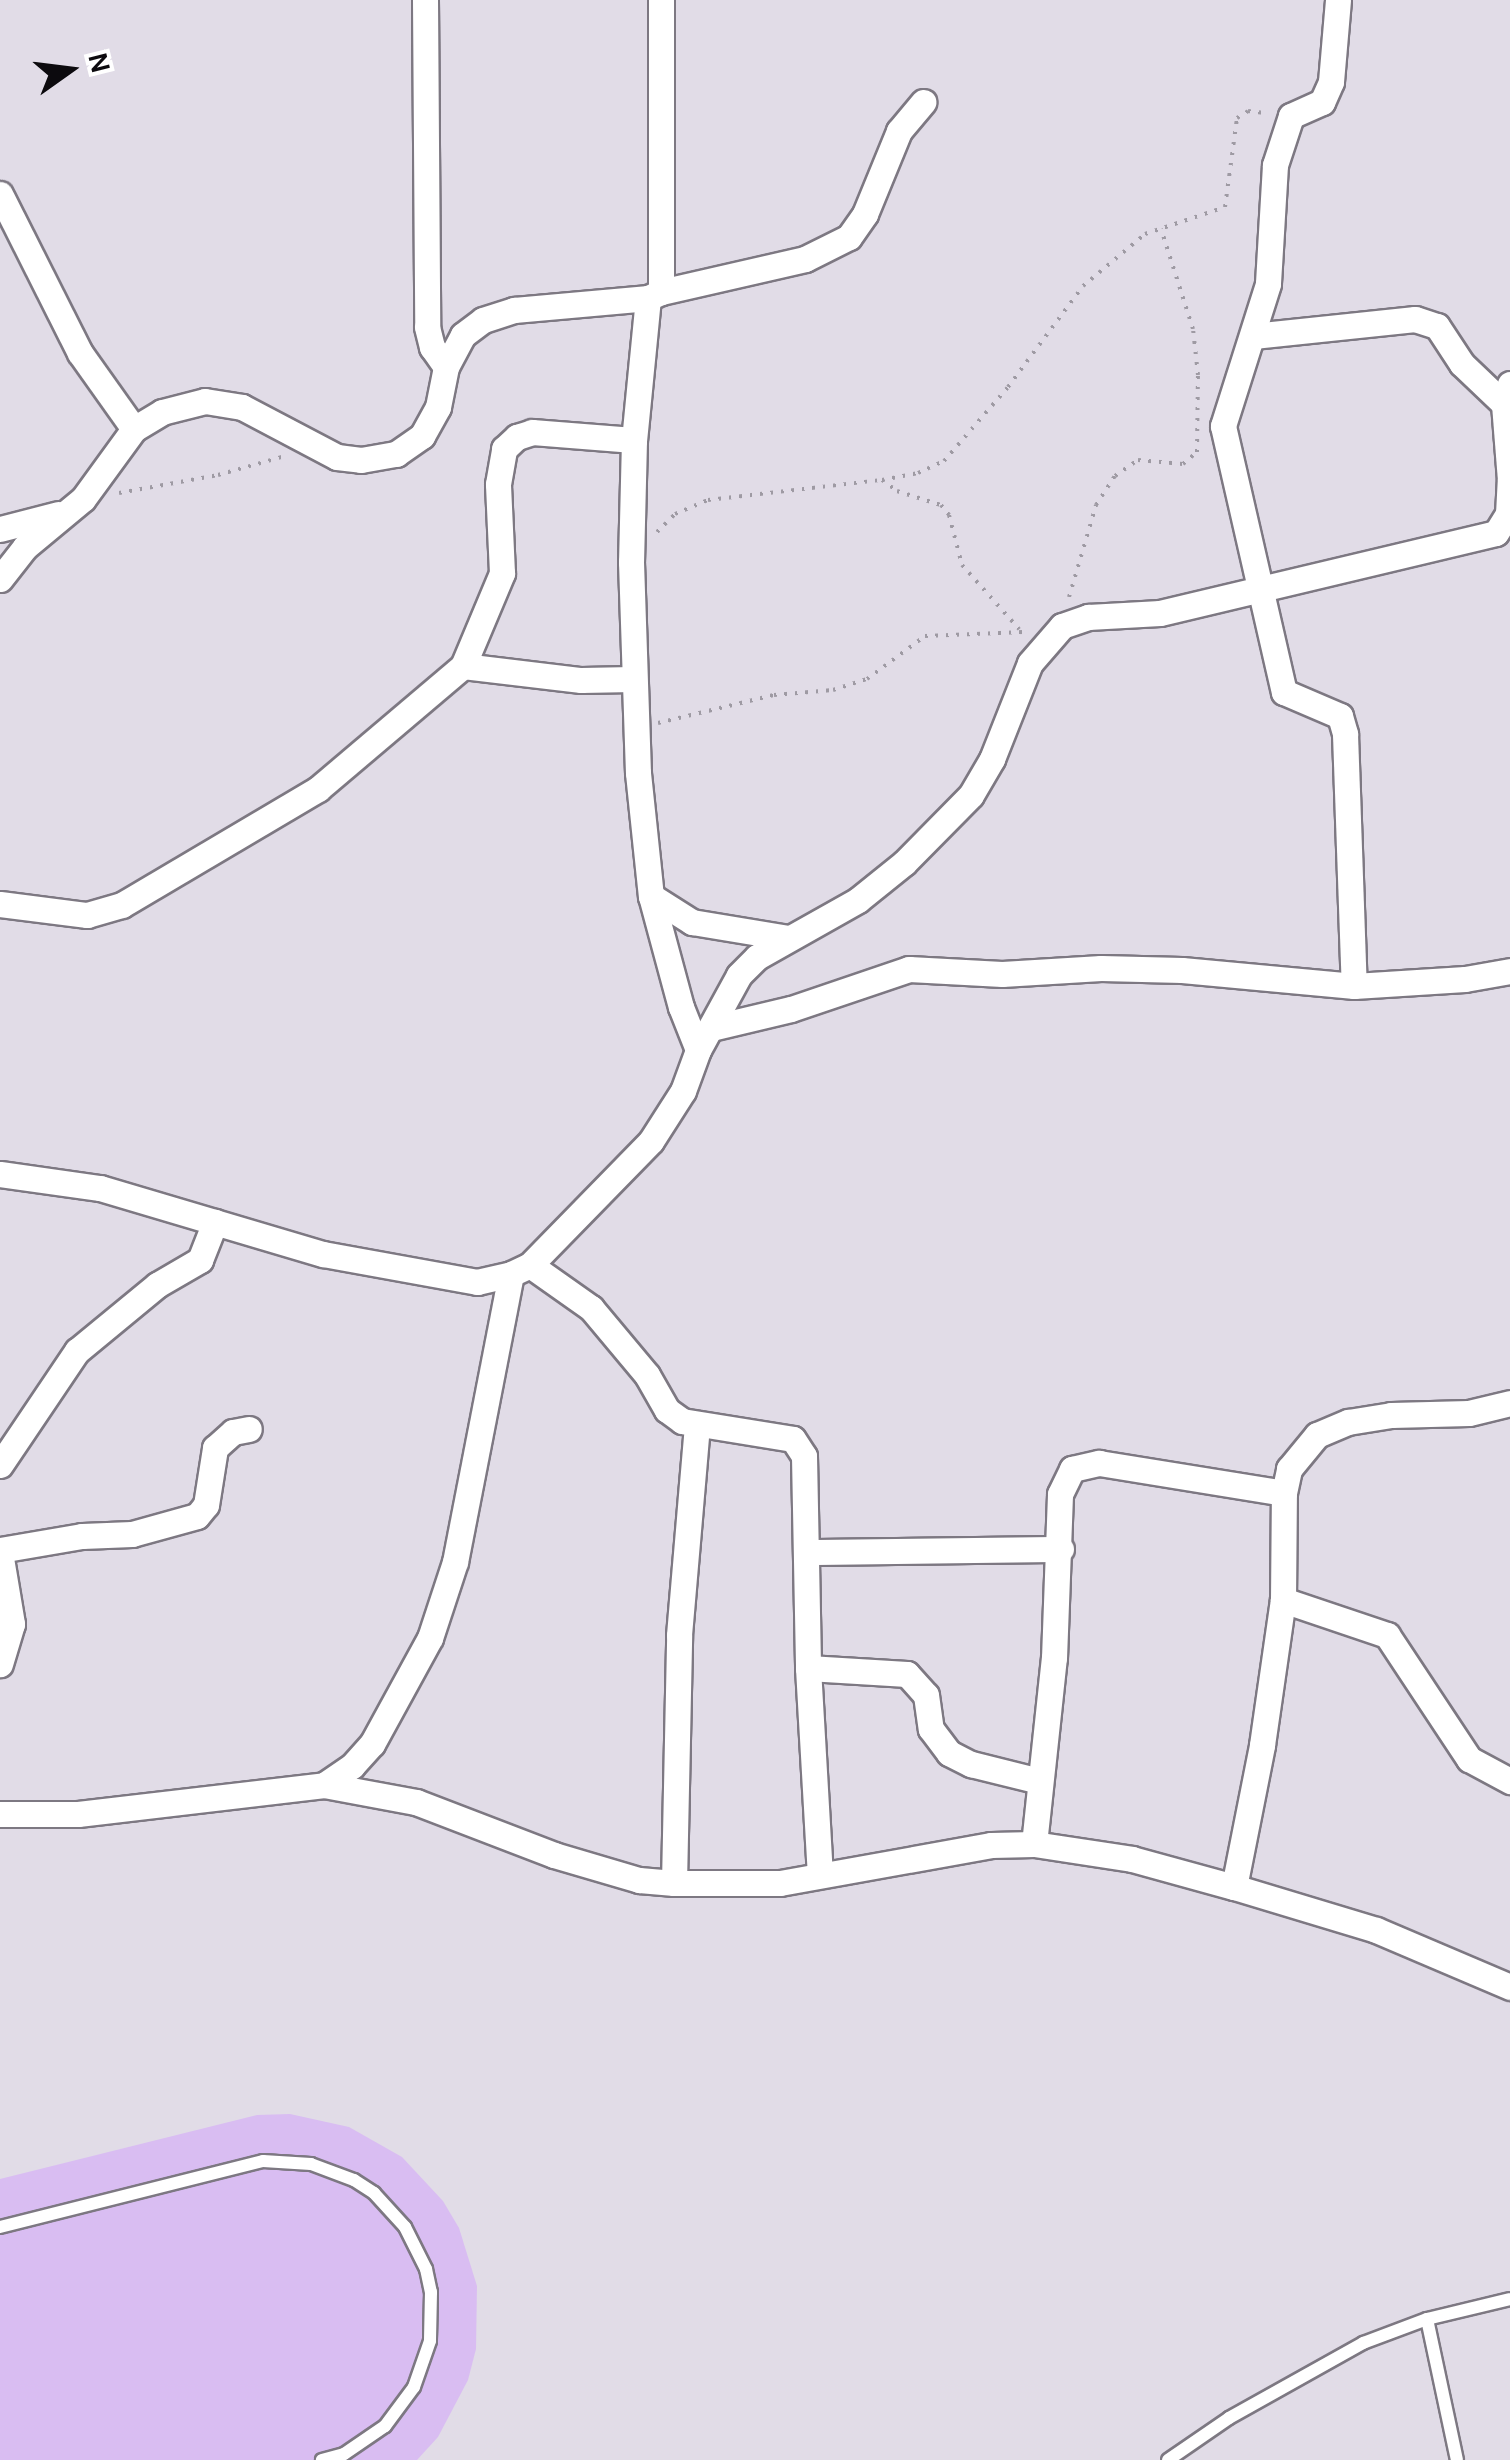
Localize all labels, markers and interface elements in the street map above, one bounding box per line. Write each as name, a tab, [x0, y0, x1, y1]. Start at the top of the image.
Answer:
north arrow	[20, 20, 120, 120]
text: N	[81, 49, 118, 76]

